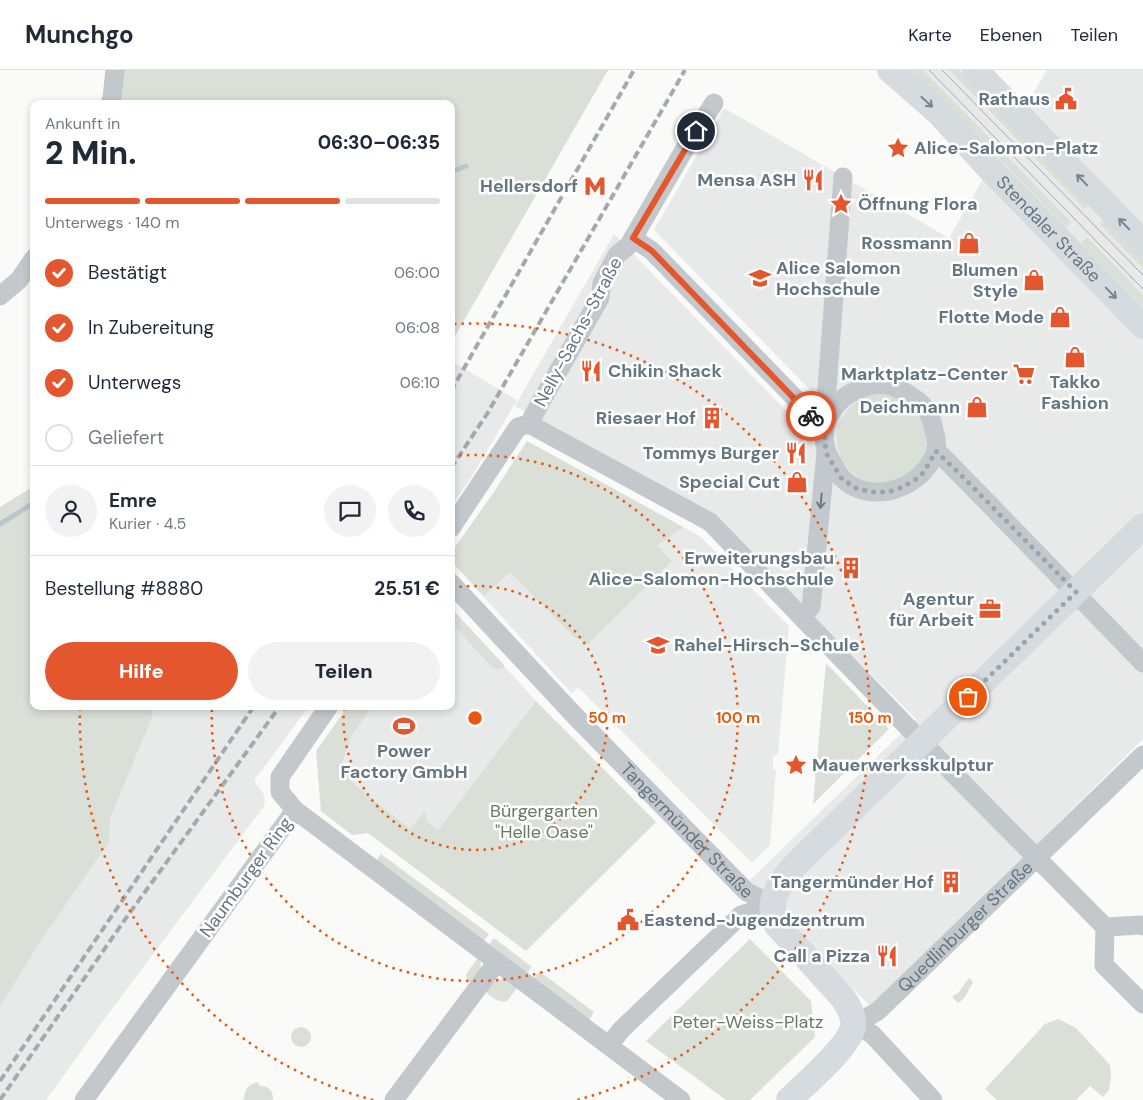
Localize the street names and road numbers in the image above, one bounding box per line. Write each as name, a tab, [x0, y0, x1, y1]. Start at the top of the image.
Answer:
street label: Stendaler Straße	[991, 170, 1106, 288]
street label: Nelly-Sachs-Straße	[528, 253, 628, 411]
street label: Tangermünder Straße	[615, 757, 759, 904]
street label: Naumburger Ring	[194, 812, 298, 942]
street label: Quedlinburger Straße	[892, 856, 1038, 998]

